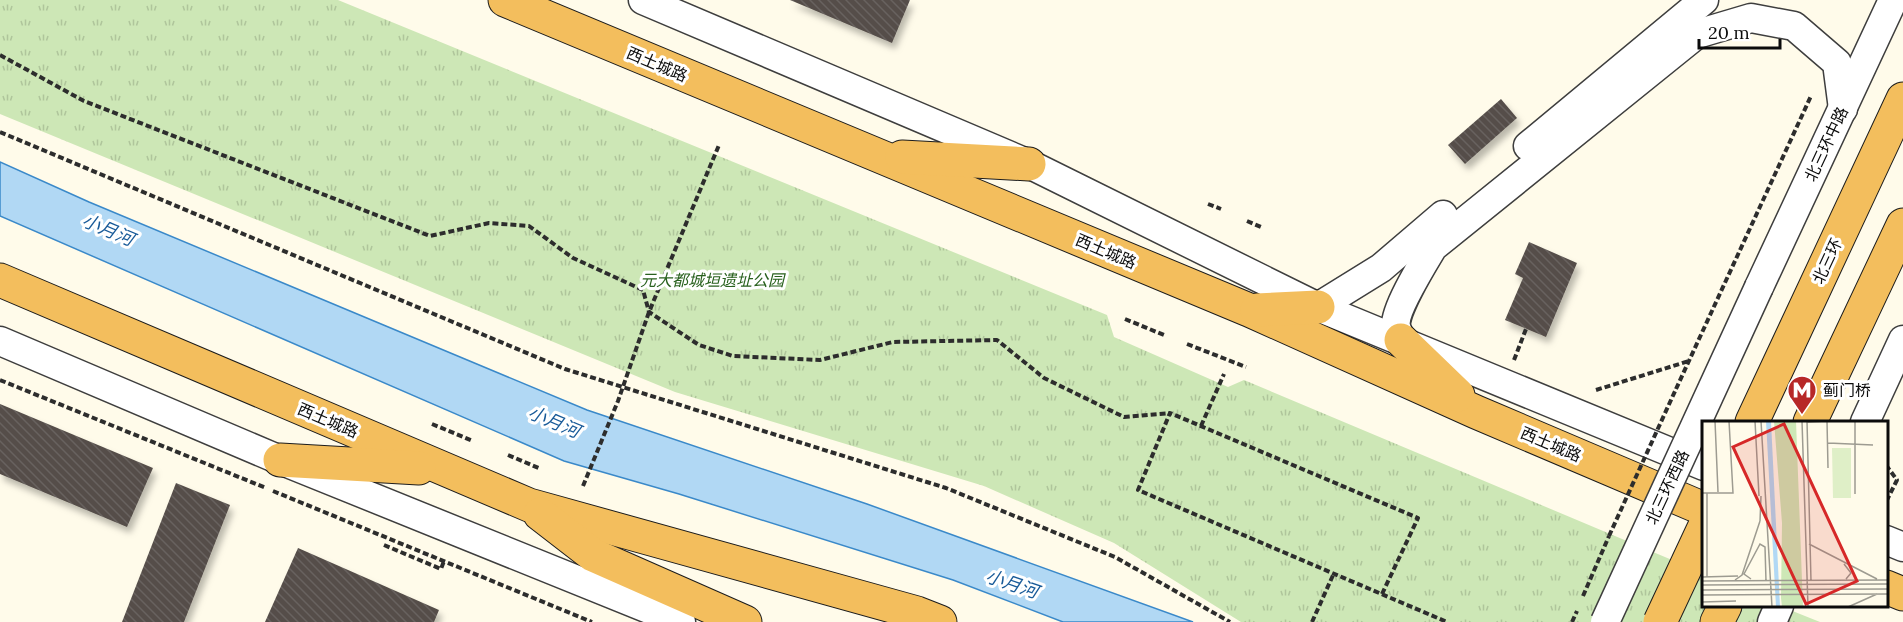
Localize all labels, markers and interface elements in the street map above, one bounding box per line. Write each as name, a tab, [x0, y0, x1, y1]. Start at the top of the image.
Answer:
scale bar	[1699, 12, 1780, 50]
text: 20 m	[1708, 21, 1750, 44]
street label: 西土城路	[624, 42, 690, 86]
street label: 北三环中路	[1800, 104, 1852, 184]
water label: 小月河	[79, 208, 140, 252]
street label: 西土城路	[1073, 229, 1139, 273]
street label: 北三环	[1808, 235, 1846, 287]
park label: 元大都城垣遗址公园	[640, 270, 786, 290]
metro station icon: 蓟门桥	[1786, 374, 1818, 416]
place label: 蓟门桥	[1823, 380, 1871, 400]
street label: 西土城路	[295, 398, 361, 442]
water label: 小月河	[525, 400, 586, 444]
inset map	[1702, 421, 1888, 607]
street label: 西土城路	[1518, 422, 1584, 466]
street label: 北三环西路	[1641, 447, 1693, 527]
water label: 小月河	[983, 564, 1044, 604]

